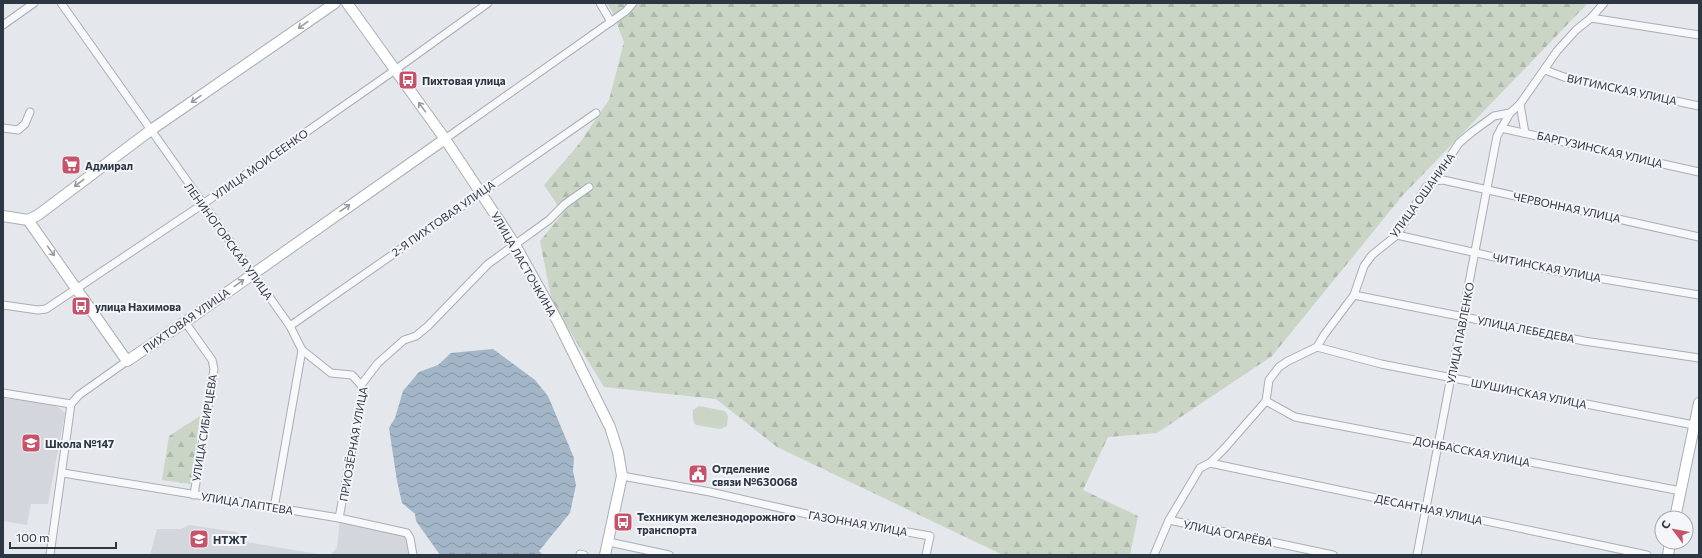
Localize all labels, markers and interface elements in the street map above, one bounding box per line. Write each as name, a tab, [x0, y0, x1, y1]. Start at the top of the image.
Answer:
one-way arrow	[297, 21, 308, 29]
bus stop icon: Пихтовая улица	[397, 69, 419, 91]
street label: ВИТИМСКАЯ УЛИЦА	[1566, 71, 1679, 107]
place label: Пихтовая улица	[422, 74, 506, 87]
one-way arrow	[190, 95, 201, 103]
one-way arrow	[418, 102, 426, 113]
street label: УЛИЦА МОИСЕЕНКО	[210, 126, 310, 202]
street label: БАРГУЗИНСКАЯ УЛИЦА	[1536, 128, 1665, 170]
street label: УЛИЦА ОШАНИНА	[1387, 150, 1457, 240]
supermarket icon: Адмирал	[60, 154, 82, 176]
place label: Адмирал	[85, 159, 133, 172]
street label: 2-Я ПИХТОВАЯ УЛИЦА	[389, 177, 497, 259]
one-way arrow	[74, 179, 85, 188]
street label: ЛЕНИНОГОРСКАЯ УЛИЦА	[182, 180, 276, 302]
street label: ЧЕРВОННАЯ УЛИЦА	[1512, 189, 1622, 225]
one-way arrow	[340, 204, 351, 212]
street label: УЛИЦА ЛАСТОЧКИНА	[489, 209, 560, 319]
one-way arrow	[47, 246, 55, 257]
street label: ЧИТИНСКАЯ УЛИЦА	[1492, 250, 1603, 284]
one-way arrow	[233, 279, 244, 287]
street label: УЛИЦА ПАВЛЕНКО	[1444, 281, 1476, 385]
street label: ПИХТОВАЯ УЛИЦА	[140, 285, 232, 355]
bus stop icon: улица Нахимова	[70, 295, 92, 317]
place label: улица Нахимова	[95, 300, 181, 313]
street label: УЛИЦА ЛЕБЕДЕВА	[1476, 313, 1576, 345]
street label: УЛИЦА СИБИРЦЕВА	[189, 373, 219, 483]
street label: ШУШИНСКАЯ УЛИЦА	[1470, 375, 1589, 411]
street label: ПРИОЗЁРНАЯ УЛИЦА	[336, 385, 370, 502]
school or university icon: Школа №147	[20, 432, 42, 454]
street label: ДОНБАССКАЯ УЛИЦА	[1413, 433, 1532, 469]
place label: Школа №147	[45, 437, 114, 450]
place label: Отделение связи №630068	[712, 462, 798, 488]
public building icon: Отделение связи №630068	[687, 463, 709, 485]
street label: УЛИЦА ЛАПТЕВА	[200, 489, 295, 517]
street label: ДЕСАНТНАЯ УЛИЦА	[1374, 491, 1484, 527]
street label: ГАЗОННАЯ УЛИЦА	[807, 508, 909, 538]
place label: Техникум железнодорожного транспорта	[637, 510, 796, 536]
north arrow	[1654, 510, 1694, 550]
bus stop icon: Техникум железнодорожного транспорта	[612, 511, 634, 533]
street label: УЛИЦА ОГАРЁВА	[1182, 516, 1274, 549]
text: С	[1658, 517, 1673, 531]
scale bar	[10, 524, 116, 550]
school or university icon: НТЖТ	[188, 528, 210, 550]
text: 100 m	[16, 530, 50, 544]
place label: НТЖТ	[213, 533, 247, 546]

